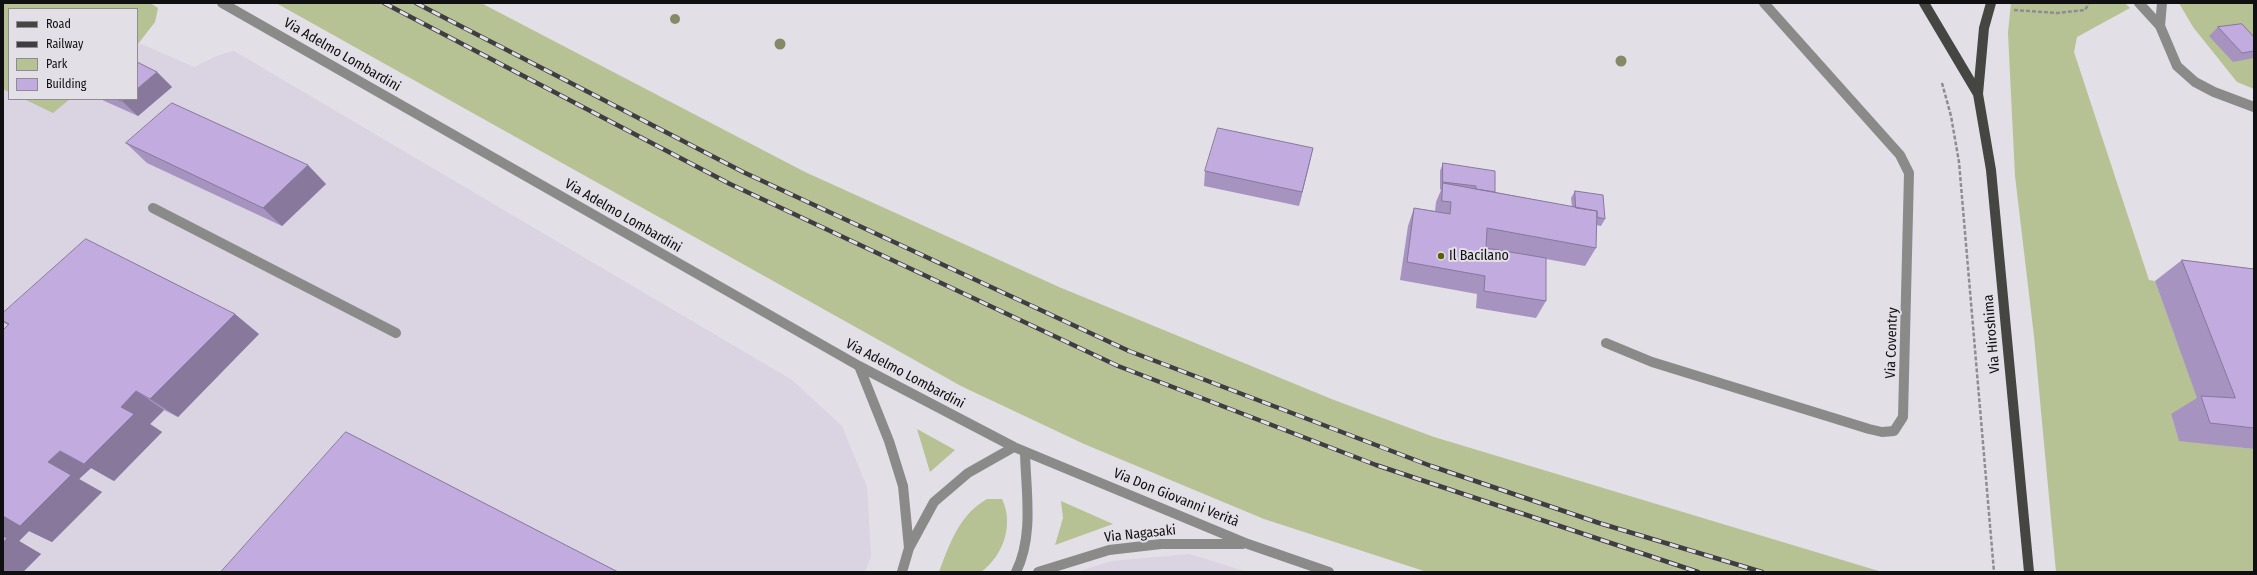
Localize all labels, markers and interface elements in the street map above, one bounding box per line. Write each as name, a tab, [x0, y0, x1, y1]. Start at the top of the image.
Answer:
legend	[8, 8, 138, 100]
street label: Via Adelmo Lombardini	[280, 15, 404, 95]
text: Road	[46, 17, 71, 31]
text: Railway	[46, 37, 83, 51]
text: Park	[46, 57, 67, 71]
text: Building	[46, 77, 86, 91]
street label: Via Adelmo Lombardini	[561, 176, 685, 256]
place label: Il Bacilano	[1449, 248, 1509, 264]
marker: Il Bacilano	[1436, 251, 1446, 261]
street label: Via Hiroshima	[1980, 294, 2004, 374]
street label: Via Coventry	[1882, 307, 1902, 379]
street label: Via Adelmo Lombardini	[843, 336, 967, 412]
street label: Via Don Giovanni Verità	[1111, 465, 1241, 531]
street label: Via Nagasaki	[1103, 522, 1177, 546]

